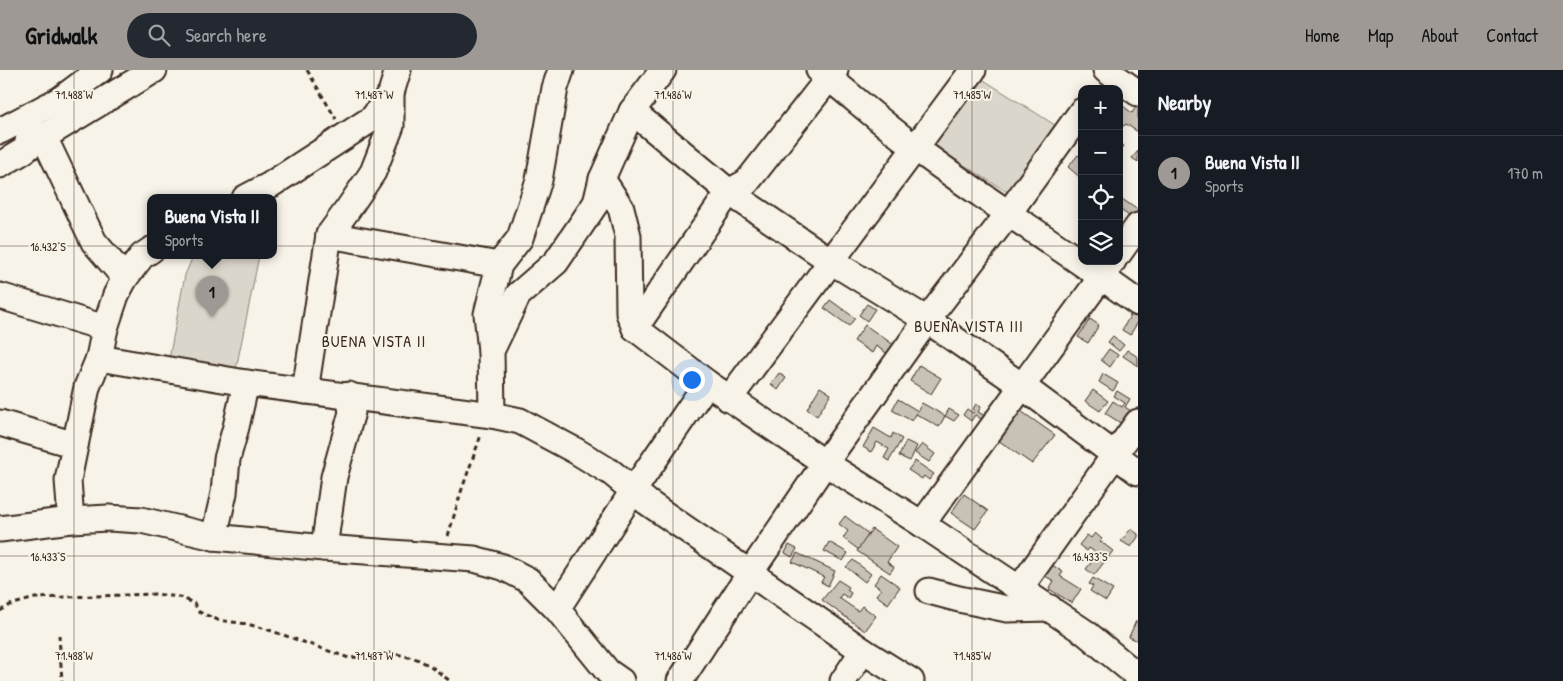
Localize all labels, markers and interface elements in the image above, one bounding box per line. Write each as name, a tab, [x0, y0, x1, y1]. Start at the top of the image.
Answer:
search box	[127, 13, 477, 58]
text: Gridwalk	[25, 19, 97, 51]
icon: search	[145, 21, 173, 49]
text: Search here	[185, 22, 267, 48]
text: Home	[1305, 23, 1340, 48]
text: Map	[1368, 23, 1393, 48]
text: About	[1421, 23, 1458, 48]
text: Contact	[1486, 23, 1538, 48]
map controls	[1078, 85, 1123, 265]
button: +	[1078, 85, 1123, 130]
text: 71.488°W	[55, 86, 94, 103]
text: 71.487°W	[355, 86, 394, 103]
text: 71.486°W	[654, 86, 692, 103]
text: 71.485°W	[953, 86, 992, 103]
text: Nearby	[1158, 88, 1211, 117]
button: −	[1078, 130, 1123, 175]
text: Buena Vista II	[1205, 149, 1300, 175]
text: 1	[1171, 162, 1177, 184]
text: 170 m	[1508, 162, 1543, 184]
button: locate	[1078, 175, 1123, 220]
text: Sports	[1205, 175, 1243, 197]
popup	[147, 194, 277, 259]
text: Buena Vista II	[165, 203, 259, 229]
button: layers	[1078, 220, 1123, 265]
text: Sports	[165, 229, 203, 251]
text: 16.432°S	[30, 238, 66, 255]
pin: 1	[196, 276, 228, 317]
district label: BUENA VISTA III	[914, 315, 1024, 337]
district label: BUENA VISTA II	[322, 330, 426, 352]
your location	[679, 367, 705, 393]
text: 16.433°S	[30, 548, 66, 565]
text: 16.433°S	[1072, 548, 1108, 565]
text: 71.488°W	[55, 647, 94, 664]
text: 71.487°W	[355, 647, 394, 664]
text: 71.486°W	[654, 647, 692, 664]
text: 71.485°W	[953, 647, 992, 664]

